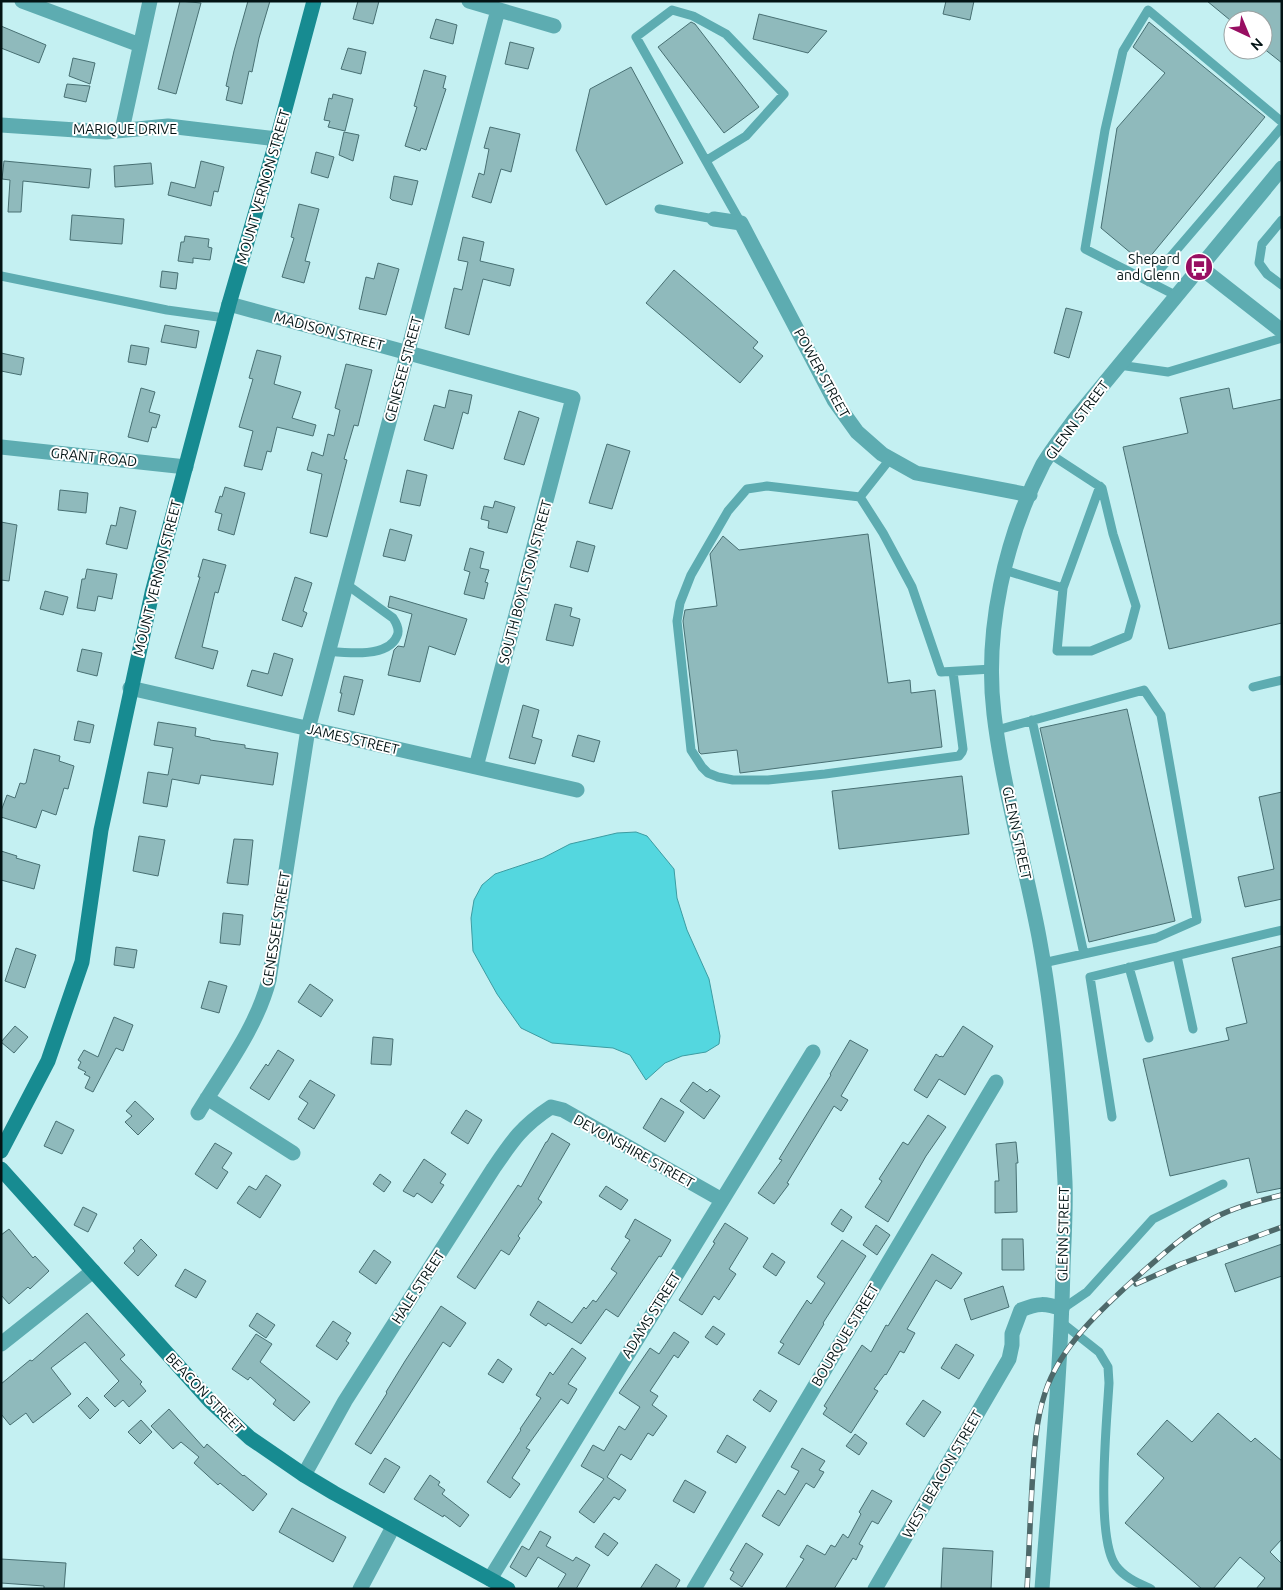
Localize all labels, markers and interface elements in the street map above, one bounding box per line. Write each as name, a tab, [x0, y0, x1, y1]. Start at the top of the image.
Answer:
north arrow	[1223, 10, 1273, 60]
text: N	[1248, 35, 1266, 54]
street label: MOUNT VERNON STREET	[233, 107, 293, 266]
street label: MARIQUE DRIVE	[73, 121, 177, 137]
place label: Shepard and Glenn	[1117, 251, 1180, 283]
bus stop icon: Shepard and Glenn	[1184, 252, 1214, 282]
street label: MADISON STREET	[272, 309, 386, 353]
street label: GENESEE STREET	[381, 314, 425, 424]
street label: POWER STREET	[791, 326, 853, 420]
street label: GLENN STREET	[1042, 377, 1112, 463]
street label: GRANT ROAD	[50, 445, 138, 470]
street label: MOUNT VERNON STREET	[130, 498, 184, 658]
street label: SOUTH BOYLSTON STREET	[495, 498, 555, 666]
street label: JAMES STREET	[305, 721, 401, 757]
street label: GLENN STREET	[999, 785, 1035, 881]
street label: GENESSEE STREET	[259, 870, 293, 987]
street label: DEVONSHIRE STREET	[571, 1111, 697, 1191]
street label: GLENN STREET	[1054, 1186, 1072, 1282]
street label: HALE STREET	[388, 1247, 448, 1327]
street label: ADAMS STREET	[618, 1269, 684, 1361]
street label: BOURQUE STREET	[808, 1281, 882, 1389]
street label: BEACON STREET	[163, 1349, 248, 1437]
street label: WEST BEACON STREET	[899, 1407, 985, 1541]

